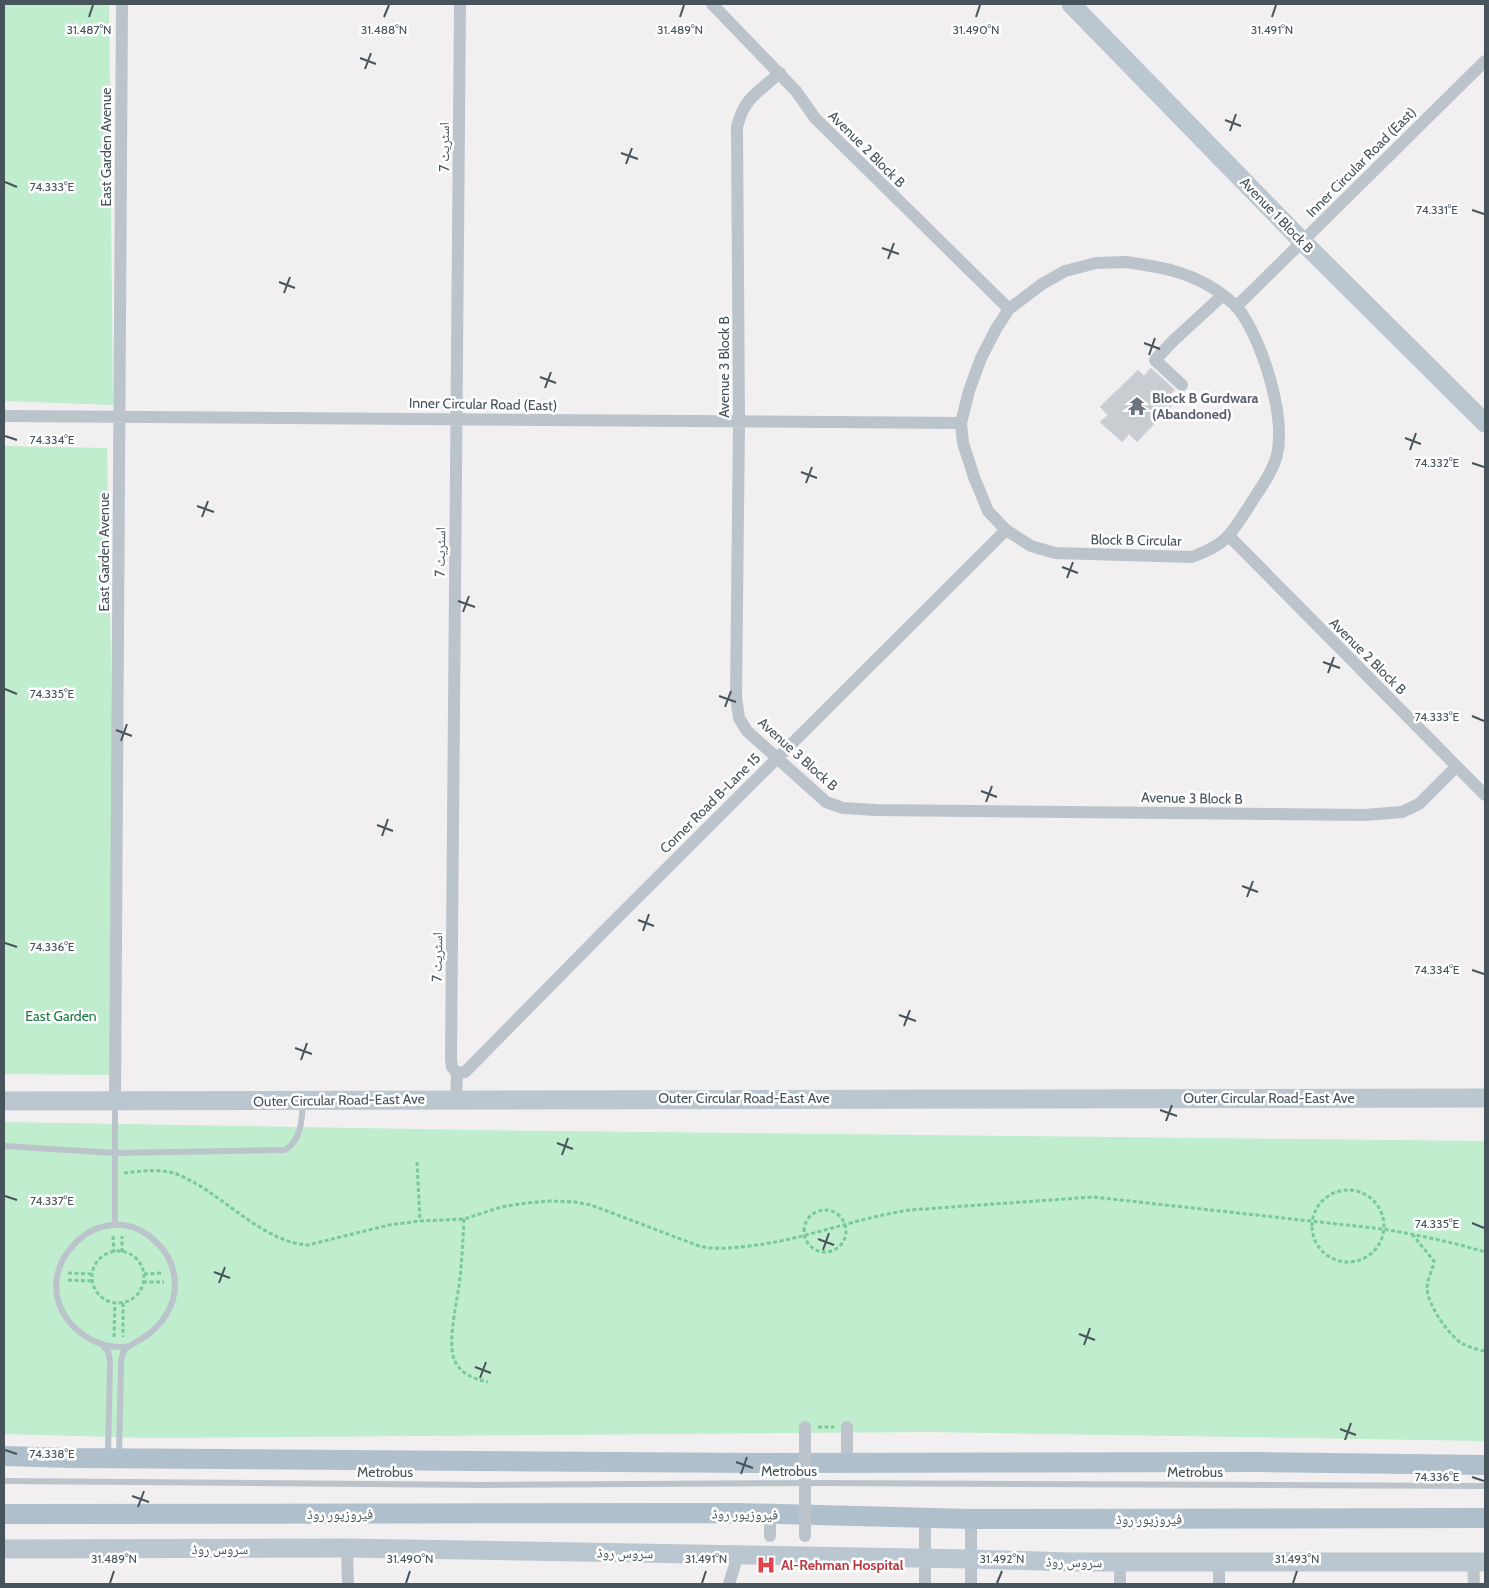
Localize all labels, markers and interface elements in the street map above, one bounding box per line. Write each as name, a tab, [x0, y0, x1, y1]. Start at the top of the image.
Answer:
text: 31.487°N	[66, 22, 112, 37]
text: 31.488°N	[361, 22, 407, 37]
text: 31.489°N	[657, 22, 703, 37]
text: 31.490°N	[953, 22, 999, 37]
text: 31.491°N	[1251, 22, 1293, 37]
street label: East Garden Avenue	[97, 88, 115, 206]
street label: Inner Circular Road (East)	[1302, 103, 1420, 221]
street label: Avenue 2 Block B	[825, 107, 909, 191]
street label: اسٹریٹ 7	[435, 122, 453, 172]
street label: Avenue 1 Block B	[1236, 173, 1318, 257]
text: 74.333°E	[30, 179, 75, 194]
text: 74.331°E	[1416, 202, 1458, 217]
street label: Avenue 3 Block B	[715, 316, 733, 418]
place label: Block B Gurdwara (Abandoned)	[1152, 389, 1259, 423]
street label: Inner Circular Road (East)	[409, 394, 557, 414]
temple icon: Block B Gurdwara (Abandoned)	[1126, 395, 1148, 417]
text: 74.334°E	[30, 432, 75, 447]
text: 74.332°E	[1415, 455, 1459, 470]
street label: East Garden Avenue	[95, 493, 113, 611]
street label: اسٹریٹ 7	[431, 527, 449, 577]
street label: Block B Circular	[1090, 530, 1182, 550]
street label: Avenue 2 Block B	[1326, 614, 1410, 698]
text: 74.335°E	[30, 686, 75, 701]
text: 74.333°E	[1415, 709, 1460, 724]
street label: Avenue 3 Block B	[754, 713, 842, 795]
street label: Corner Road B-Lane 15	[656, 749, 764, 857]
street label: Avenue 3 Block B	[1141, 788, 1243, 808]
street label: اسٹریٹ 7	[428, 932, 446, 982]
text: 74.336°E	[30, 939, 75, 954]
text: 74.334°E	[1415, 962, 1460, 977]
park label: East Garden	[25, 1007, 97, 1025]
street label: Outer Circular Road-East Ave	[658, 1089, 830, 1107]
street label: Outer Circular Road-East Ave	[1183, 1089, 1355, 1107]
street label: Outer Circular Road-East Ave	[253, 1090, 425, 1110]
text: 74.337°E	[30, 1193, 74, 1208]
text: 74.335°E	[1415, 1216, 1460, 1231]
text: 74.338°E	[29, 1446, 75, 1461]
street label: Metrobus	[761, 1462, 817, 1480]
street label: Metrobus	[357, 1463, 413, 1481]
street label: Metrobus	[1167, 1463, 1223, 1481]
text: 74.336°E	[1415, 1469, 1460, 1484]
street label: فیروزپور روڈ	[712, 1504, 778, 1524]
street label: فیروزپور روڈ	[307, 1505, 373, 1523]
street label: فیروزپور روڈ	[1116, 1510, 1182, 1528]
street label: سروس روڈ	[192, 1540, 248, 1558]
street label: سروس روڈ	[597, 1544, 653, 1562]
text: 31.489°N	[91, 1551, 137, 1566]
text: 31.490°N	[387, 1551, 433, 1566]
text: 31.491°N	[685, 1551, 727, 1566]
text: 31.492°N	[980, 1551, 1024, 1566]
text: 31.493°N	[1274, 1551, 1320, 1566]
street label: سروس روڈ	[1046, 1553, 1102, 1571]
hospital icon: Al-Rehman Hospital	[755, 1554, 777, 1576]
place label: Al-Rehman Hospital	[781, 1556, 904, 1574]

